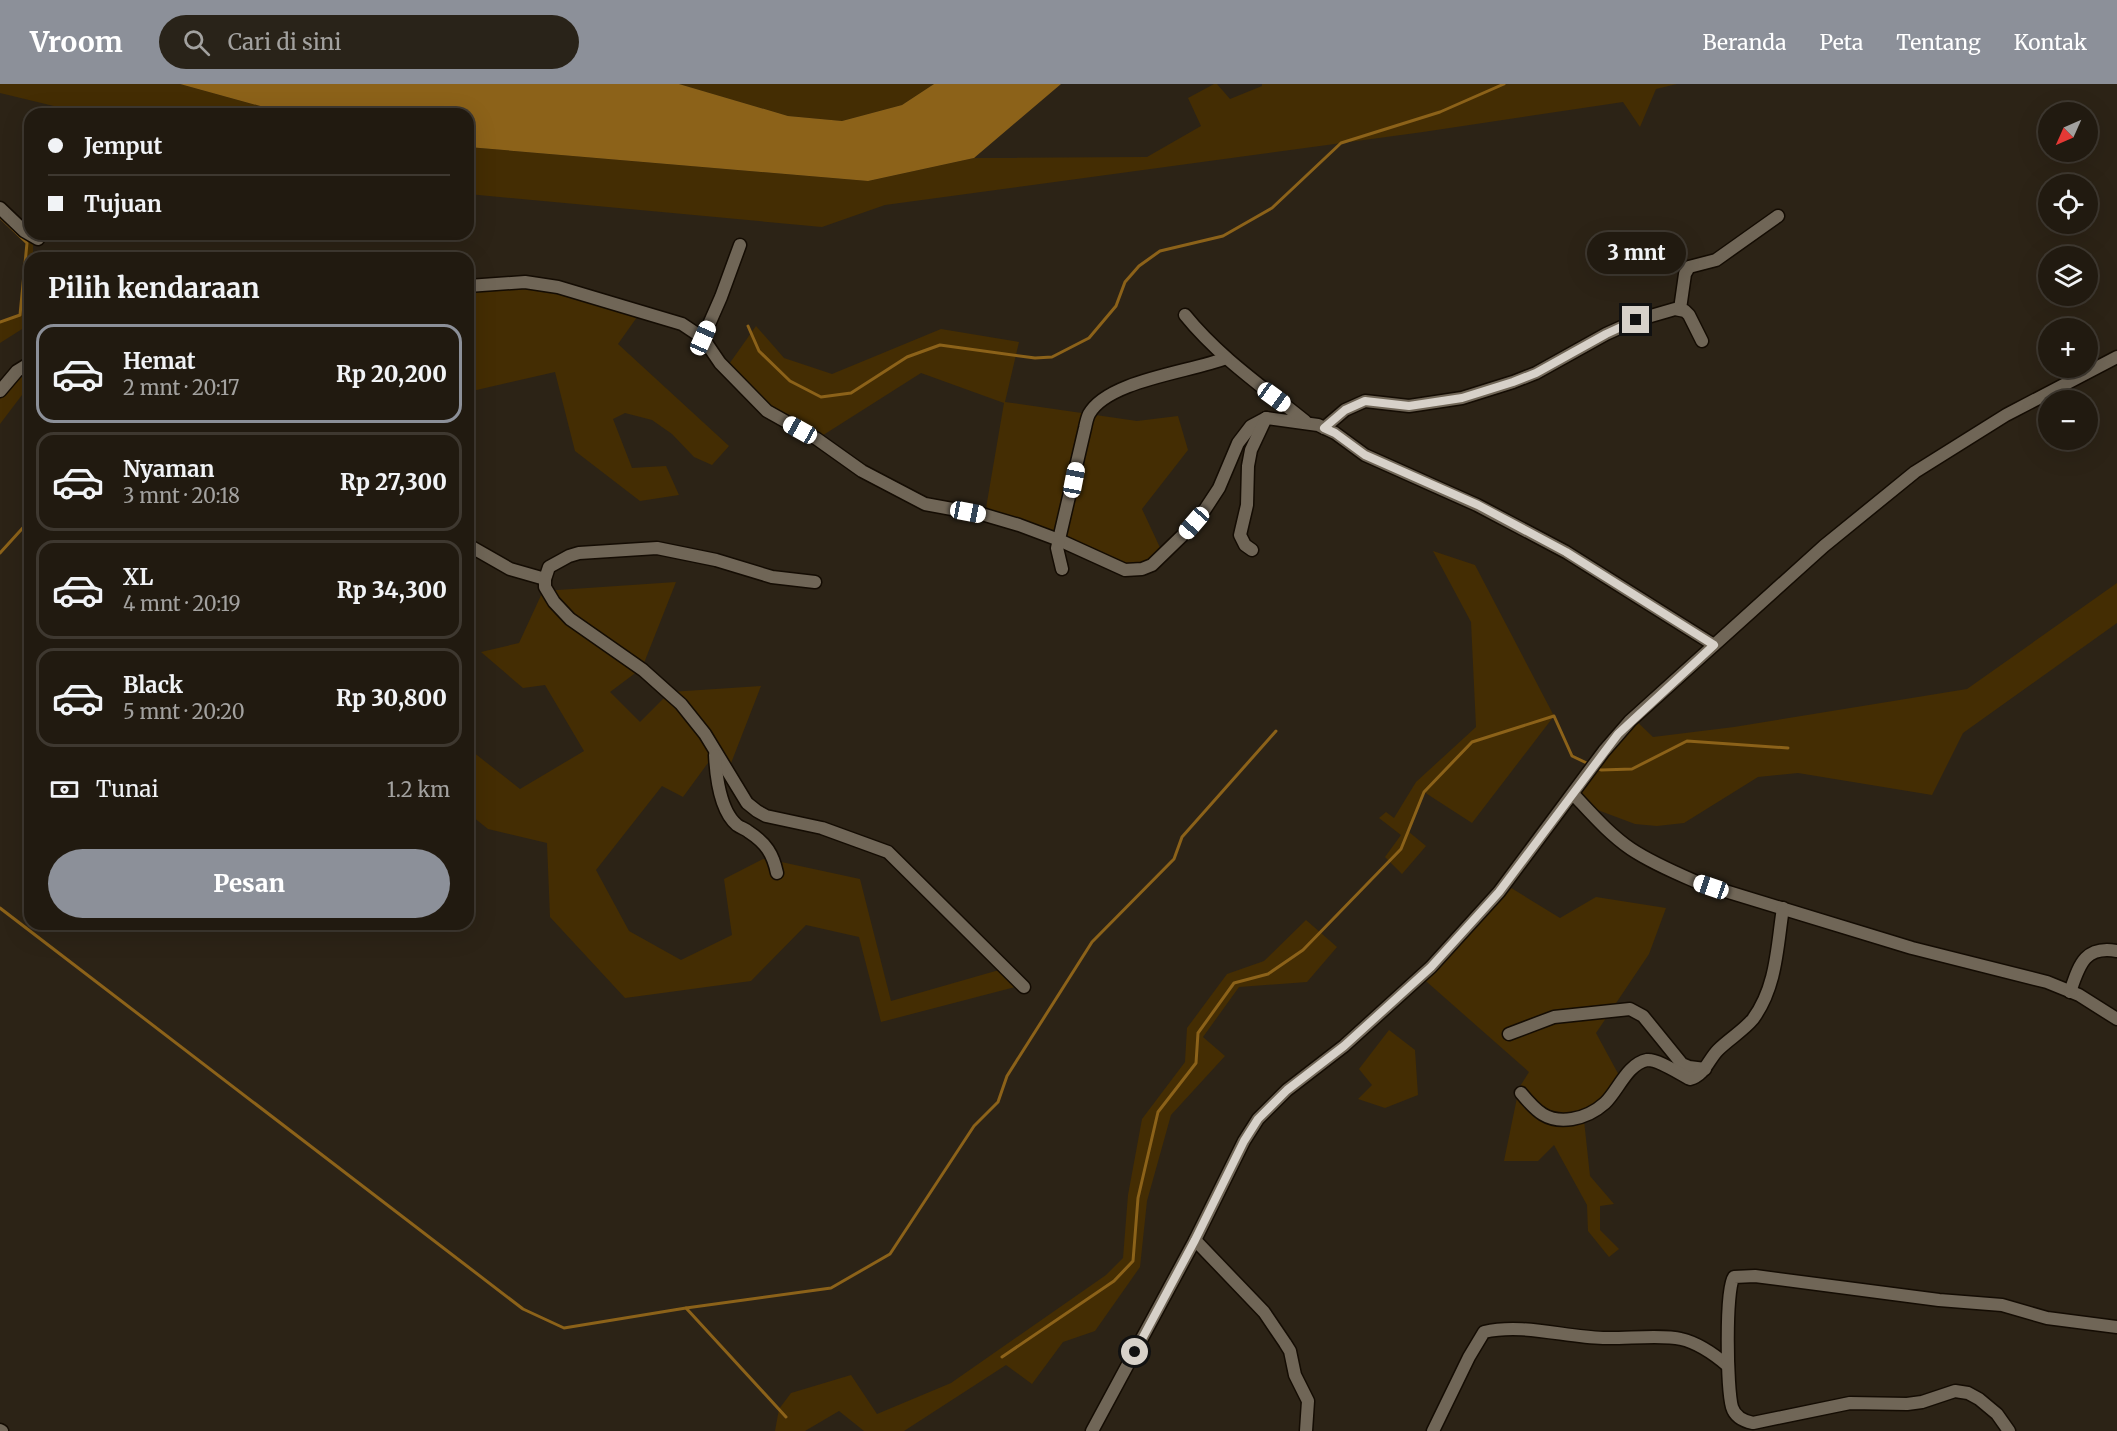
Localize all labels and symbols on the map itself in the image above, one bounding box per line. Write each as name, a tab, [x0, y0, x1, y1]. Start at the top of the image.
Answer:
north arrow	[2038, 102, 2098, 162]
callout: 3 mnt	[1586, 233, 1686, 275]
route end	[1622, 306, 1649, 333]
car	[687, 318, 719, 358]
car	[1254, 379, 1294, 415]
car	[780, 413, 820, 447]
car	[1062, 461, 1086, 499]
car	[949, 500, 987, 524]
car	[1175, 504, 1213, 542]
car	[1691, 873, 1731, 901]
route start	[1121, 1338, 1148, 1365]

